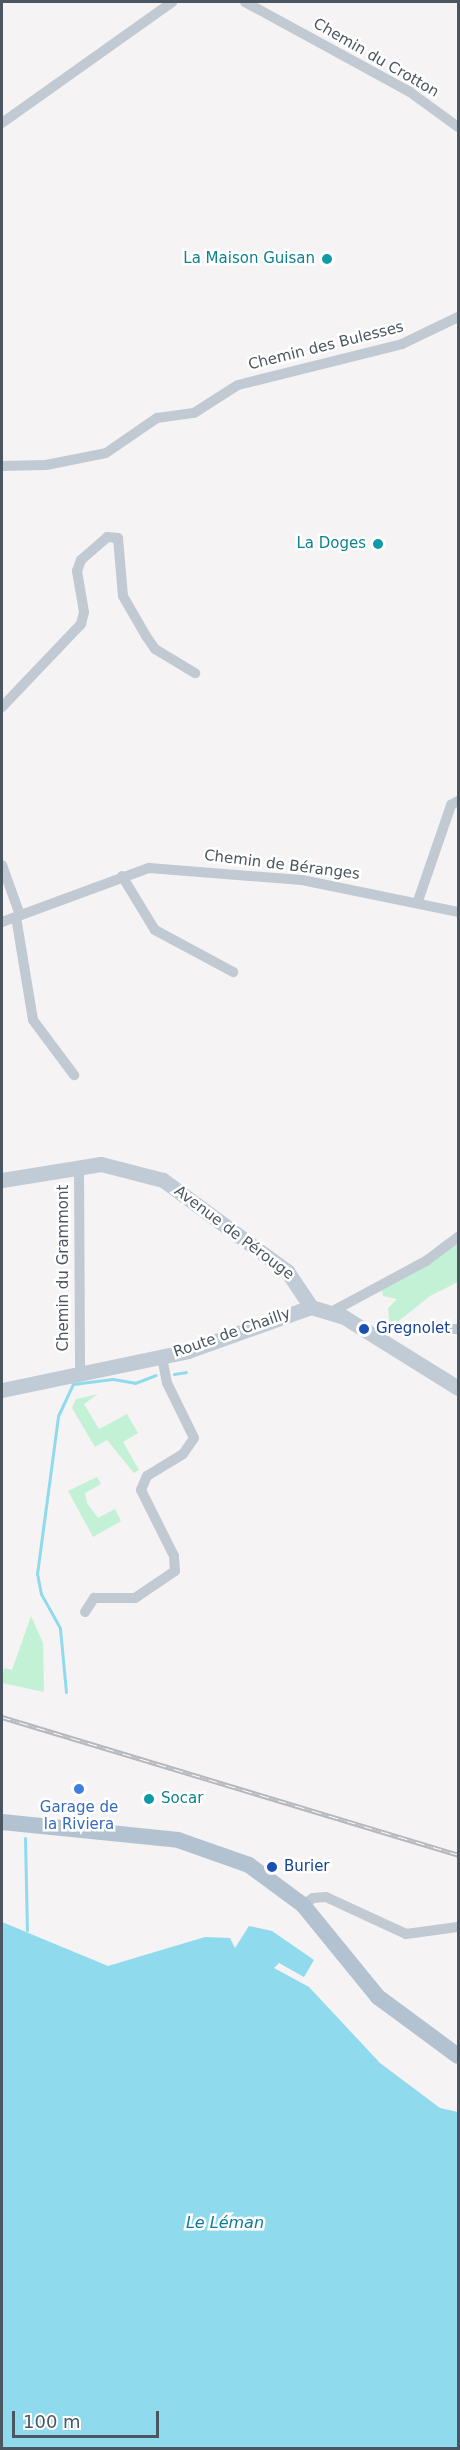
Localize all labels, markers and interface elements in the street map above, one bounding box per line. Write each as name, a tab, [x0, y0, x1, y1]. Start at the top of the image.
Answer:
street label: Chemin du Crotton	[310, 15, 442, 101]
place label: La Maison Guisan	[183, 250, 315, 268]
marker: La Maison Guisan	[320, 252, 334, 266]
street label: Chemin des Bulesses	[246, 318, 406, 374]
place label: La Doges	[296, 535, 366, 553]
marker: La Doges	[371, 537, 385, 551]
street label: Chemin de Béranges	[203, 847, 361, 883]
street label: Avenue de Pérouge	[171, 1182, 297, 1284]
street label: Chemin du Grammont	[55, 1185, 73, 1351]
street label: Route de Chailly	[171, 1305, 293, 1361]
place label: Gregnolet	[376, 1320, 450, 1338]
marker: Gregnolet	[357, 1322, 371, 1336]
marker: Garage de la Riviera	[72, 1782, 86, 1796]
place label: Socar	[161, 1790, 203, 1808]
marker: Socar	[142, 1792, 156, 1806]
place label: Garage de la Riviera	[40, 1798, 118, 1833]
place label: Burier	[284, 1858, 330, 1876]
marker: Burier	[265, 1860, 279, 1874]
water label: Le Léman	[186, 2213, 264, 2233]
scale bar	[15, 2399, 162, 2437]
text: 100 m	[23, 2411, 81, 2432]

